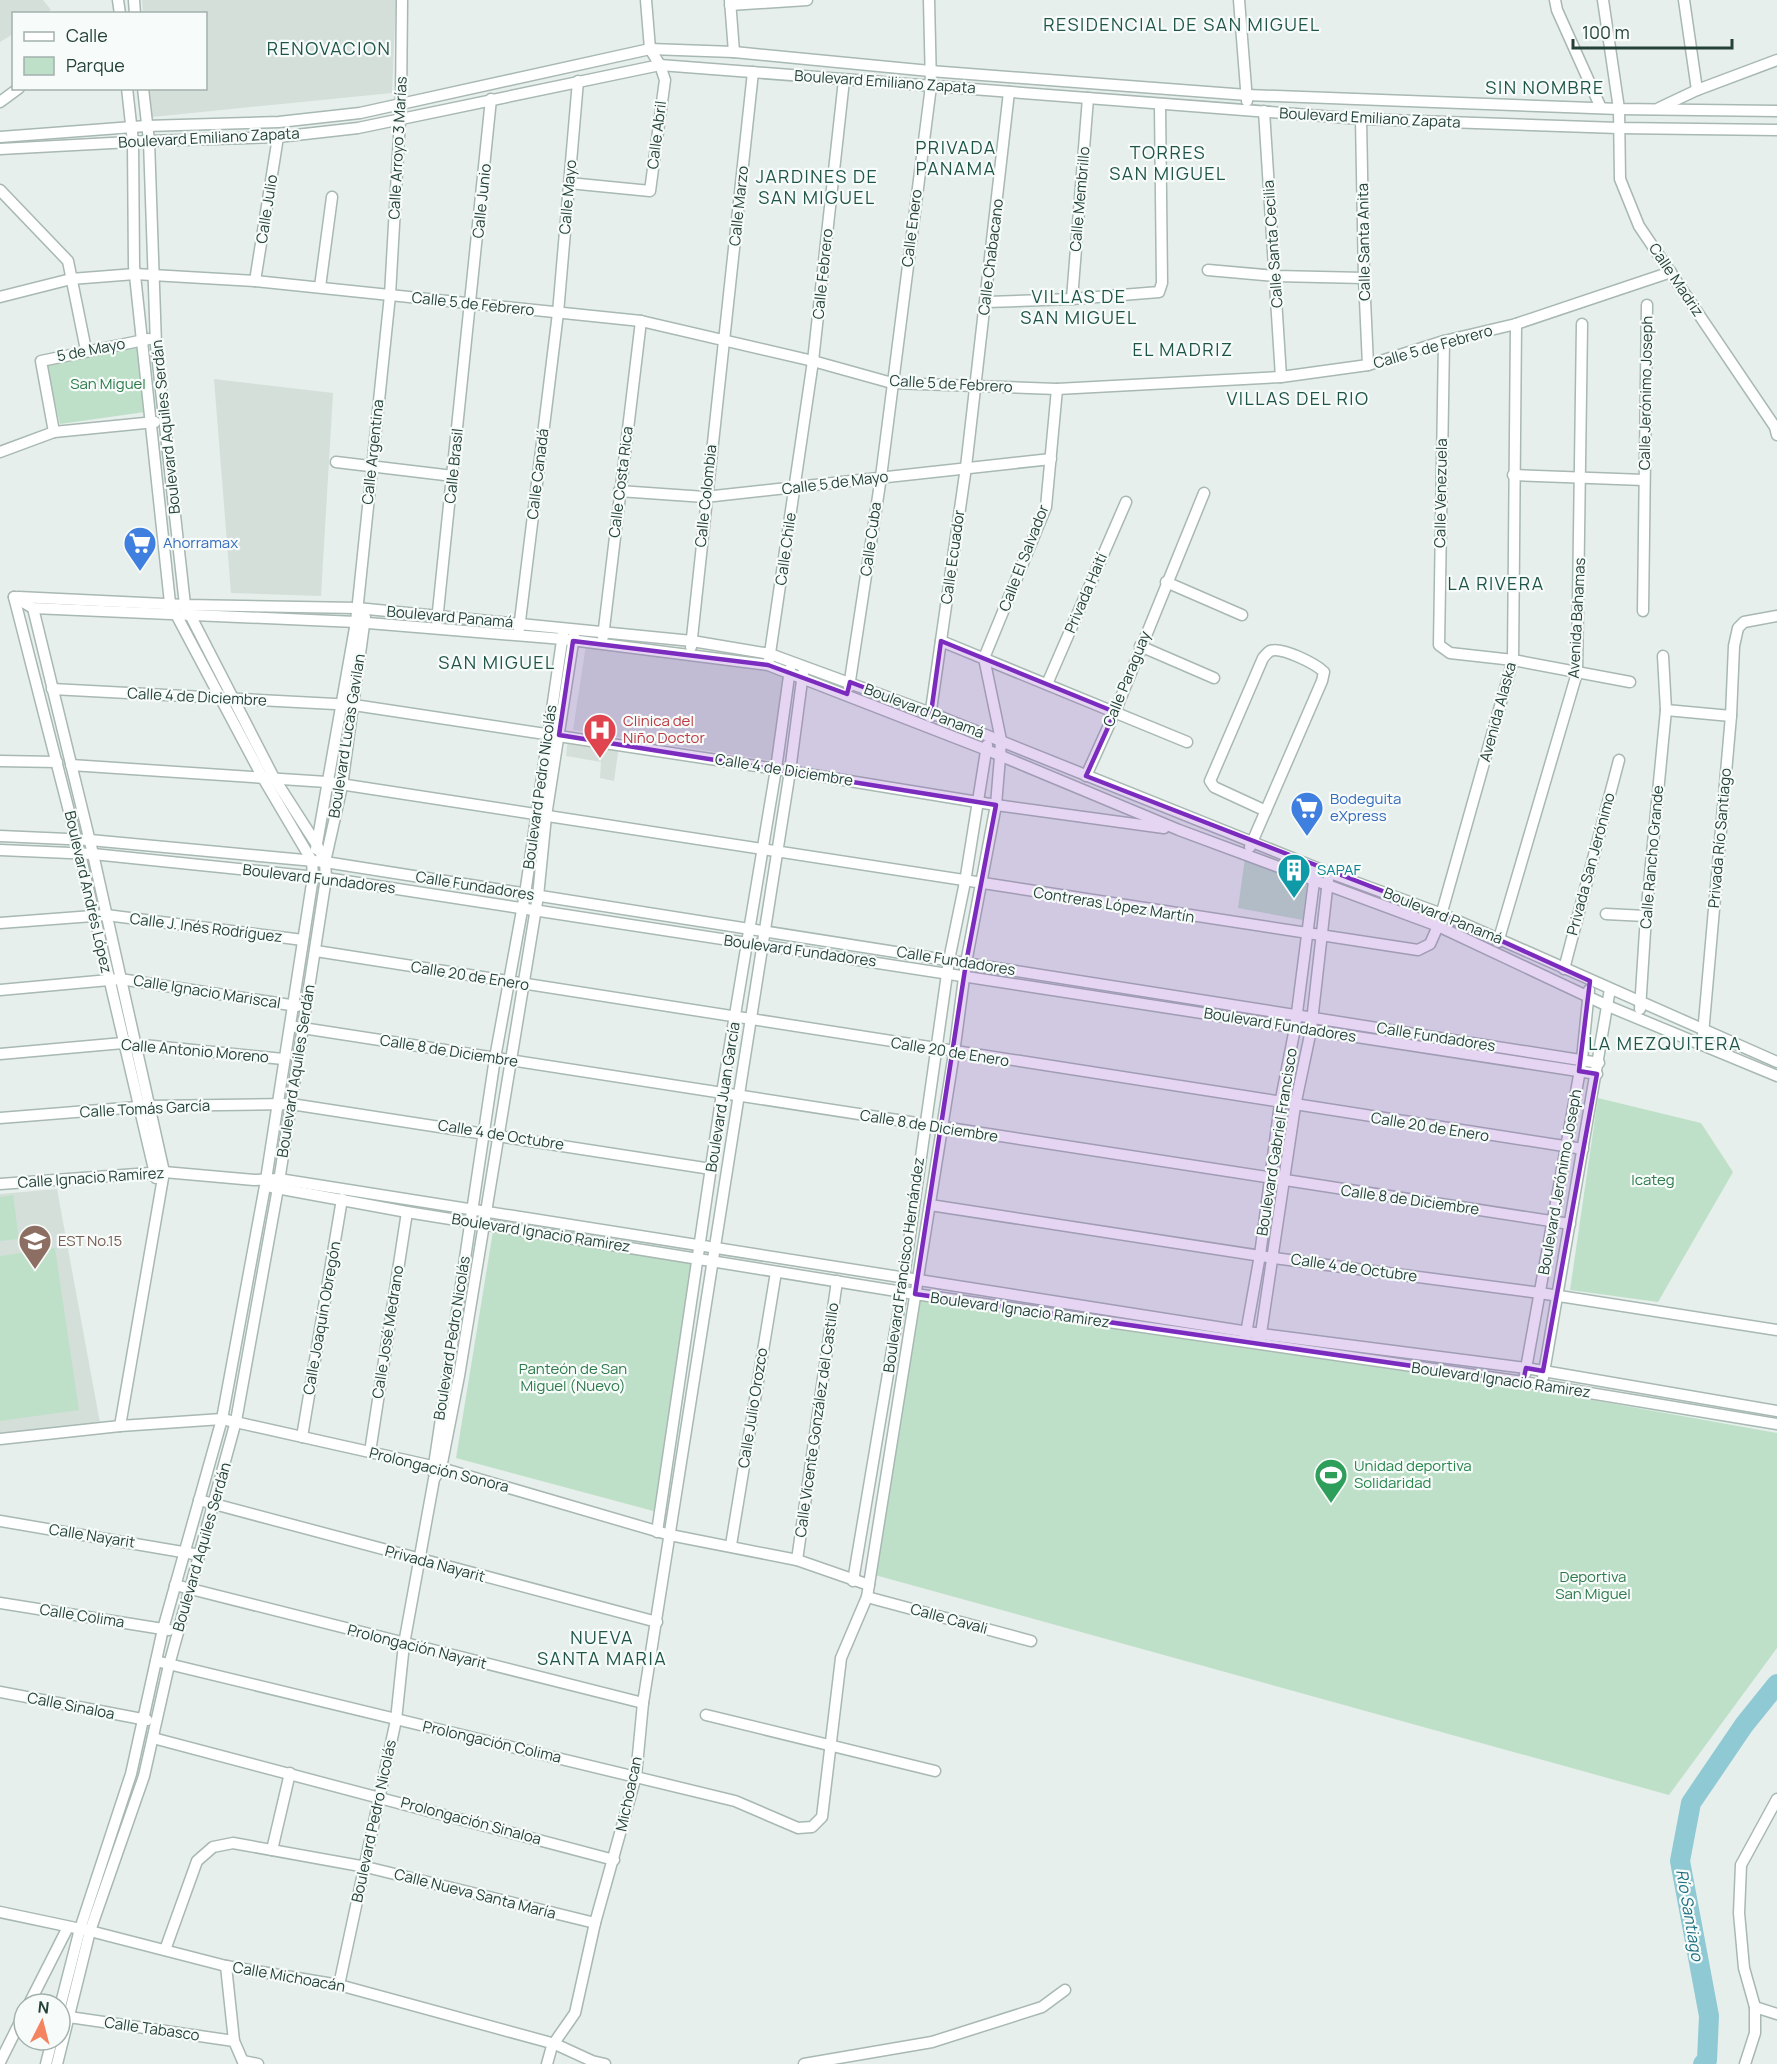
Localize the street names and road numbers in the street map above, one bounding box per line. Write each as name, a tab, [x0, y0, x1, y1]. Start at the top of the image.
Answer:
street label: Boulevard Emiliano Zapata	[794, 65, 976, 98]
street label: Calle Arroyo 3 Marías	[383, 76, 412, 220]
street label: Calle Abril	[642, 100, 671, 170]
street label: Boulevard Emiliano Zapata	[1279, 102, 1461, 133]
street label: Boulevard Emiliano Zapata	[118, 122, 300, 153]
street label: Calle Membrillo	[1064, 145, 1095, 252]
street label: Calle Mayo	[554, 159, 581, 235]
street label: Calle Junio	[467, 162, 496, 239]
street label: Calle Marzo	[724, 165, 753, 247]
street label: Calle Julio	[251, 173, 282, 245]
street label: Calle Santa Cecilia	[1258, 179, 1287, 309]
street label: Calle Santa Anita	[1352, 183, 1375, 301]
street label: Calle Enero	[896, 188, 927, 268]
street label: Calle Chabacano	[973, 197, 1008, 316]
street label: Calle Febrero	[807, 227, 838, 320]
street label: Calle Madriz	[1644, 239, 1709, 321]
street label: Calle 5 de Febrero	[411, 287, 536, 320]
street label: Calle Jerónimo Joseph	[1634, 315, 1657, 470]
street label: Calle 5 de Febrero	[1371, 319, 1495, 374]
street label: 5 de Mayo	[55, 333, 127, 366]
street label: Boulevard Aquiles Serdán	[146, 339, 185, 515]
street label: Calle 5 de Febrero	[889, 370, 1013, 397]
street label: Calle Argentina	[357, 398, 388, 506]
street label: Calle Costa Rica	[603, 425, 638, 539]
street label: Calle Brasil	[439, 427, 468, 505]
street label: Calle Canadá	[522, 427, 553, 521]
street label: Calle Venezuela	[1429, 438, 1452, 548]
street label: Calle Colombia	[690, 444, 721, 548]
street label: Calle 5 de Mayo	[780, 466, 890, 499]
street label: Calle Cuba	[855, 500, 886, 577]
street label: Calle El Salvador	[994, 501, 1054, 614]
street label: Calle Ecuador	[935, 508, 970, 605]
street label: Calle Chile	[770, 511, 801, 587]
street label: Privada Haití	[1059, 549, 1112, 636]
street label: Avenida Bahamas	[1563, 557, 1590, 679]
street label: Boulevard Panamá	[386, 601, 514, 632]
street label: Calle Paraguay	[1098, 628, 1155, 730]
street label: Boulevard Lucas Gavilan	[323, 652, 370, 820]
street label: Avenida Alaska	[1474, 660, 1521, 764]
street label: Boulevard Panamá	[861, 678, 987, 743]
street label: Calle 4 de Diciembre	[127, 682, 268, 711]
street label: Boulevard Pedro Nicolás	[518, 703, 561, 870]
street label: Calle 4 de Diciembre	[713, 748, 855, 791]
street label: Privada Río Santiago	[1703, 767, 1736, 909]
street label: Calle Rancho Grande	[1635, 784, 1668, 930]
street label: Privada San Jerónimo	[1561, 790, 1620, 938]
street label: Boulevard Andrés López	[60, 809, 117, 975]
street label: Boulevard Fundadores	[241, 859, 397, 898]
street label: Calle Fundadores	[414, 866, 536, 905]
street label: Contreras López Martín	[1032, 881, 1196, 928]
street label: Boulevard Panamá	[1380, 882, 1506, 949]
street label: Calle J. Inés Rodríguez	[129, 908, 284, 947]
street label: Boulevard Fundadores	[722, 929, 878, 972]
street label: Calle Fundadores	[895, 941, 1017, 980]
street label: Calle 20 de Enero	[409, 956, 531, 995]
street label: Calle Ignacio Mariscal	[132, 970, 282, 1014]
street label: Boulevard Aquiles Serdán	[271, 983, 320, 1159]
street label: Boulevard Fundadores	[1202, 1002, 1358, 1047]
street label: Calle Fundadores	[1375, 1017, 1497, 1056]
street label: Boulevard Juan García	[700, 1020, 745, 1174]
street label: Calle 8 de Diciembre	[379, 1029, 520, 1072]
street label: Calle 20 de Enero	[889, 1032, 1011, 1071]
street label: Calle Antonio Moreno	[120, 1034, 270, 1067]
street label: Boulevard Gabriel Francisco	[1251, 1046, 1302, 1237]
street label: Boulevard Jerónimo Joseph	[1533, 1087, 1586, 1276]
street label: Calle Tomás García	[79, 1095, 211, 1122]
street label: Calle 8 de Diciembre	[859, 1104, 1000, 1147]
street label: Calle 20 de Enero	[1369, 1107, 1491, 1146]
street label: Calle 4 de Octubre	[437, 1114, 566, 1155]
street label: Boulevard Francisco Hernández	[878, 1156, 929, 1374]
street label: Calle Ignacio Ramírez	[17, 1162, 165, 1193]
street label: Calle 8 de Diciembre	[1340, 1179, 1481, 1220]
street label: Boulevard Ignacio Ramirez	[450, 1208, 632, 1257]
street label: Calle Joaquín Obregón	[298, 1239, 345, 1396]
street label: Calle 4 de Octubre	[1290, 1248, 1419, 1287]
street label: Boulevard Pedro Nicolás	[428, 1254, 475, 1421]
street label: Calle José Medrano	[367, 1264, 408, 1400]
street label: Boulevard Ignacio Ramirez	[929, 1287, 1111, 1332]
street label: Calle Vicente González del Castillo	[790, 1301, 843, 1539]
street label: Calle Julio Orozco	[733, 1346, 772, 1470]
street label: Boulevard Ignacio Ramirez	[1410, 1357, 1592, 1402]
street label: Prolongación Sonora	[367, 1442, 511, 1497]
street label: Boulevard Aquiles Serdán	[167, 1460, 236, 1634]
street label: Calle Nayarit	[48, 1518, 137, 1553]
street label: Privada Nayarit	[383, 1540, 487, 1587]
street label: Calle Colima	[38, 1598, 126, 1633]
street label: Calle Cavali	[908, 1598, 990, 1639]
street label: Prolongación Nayarit	[345, 1619, 489, 1674]
street label: Calle Sinaloa	[26, 1687, 117, 1724]
street label: Prolongación Colima	[421, 1715, 564, 1768]
street label: Boulevard Pedro Nicolás	[346, 1737, 401, 1904]
street label: Michoacan	[610, 1754, 647, 1833]
street label: Prolongación Sinaloa	[399, 1792, 544, 1849]
street label: Calle Nueva Santa María	[392, 1863, 558, 1924]
street label: Calle Michoacán	[231, 1956, 347, 1997]
street label: Calle Tabasco	[103, 2011, 201, 2046]

